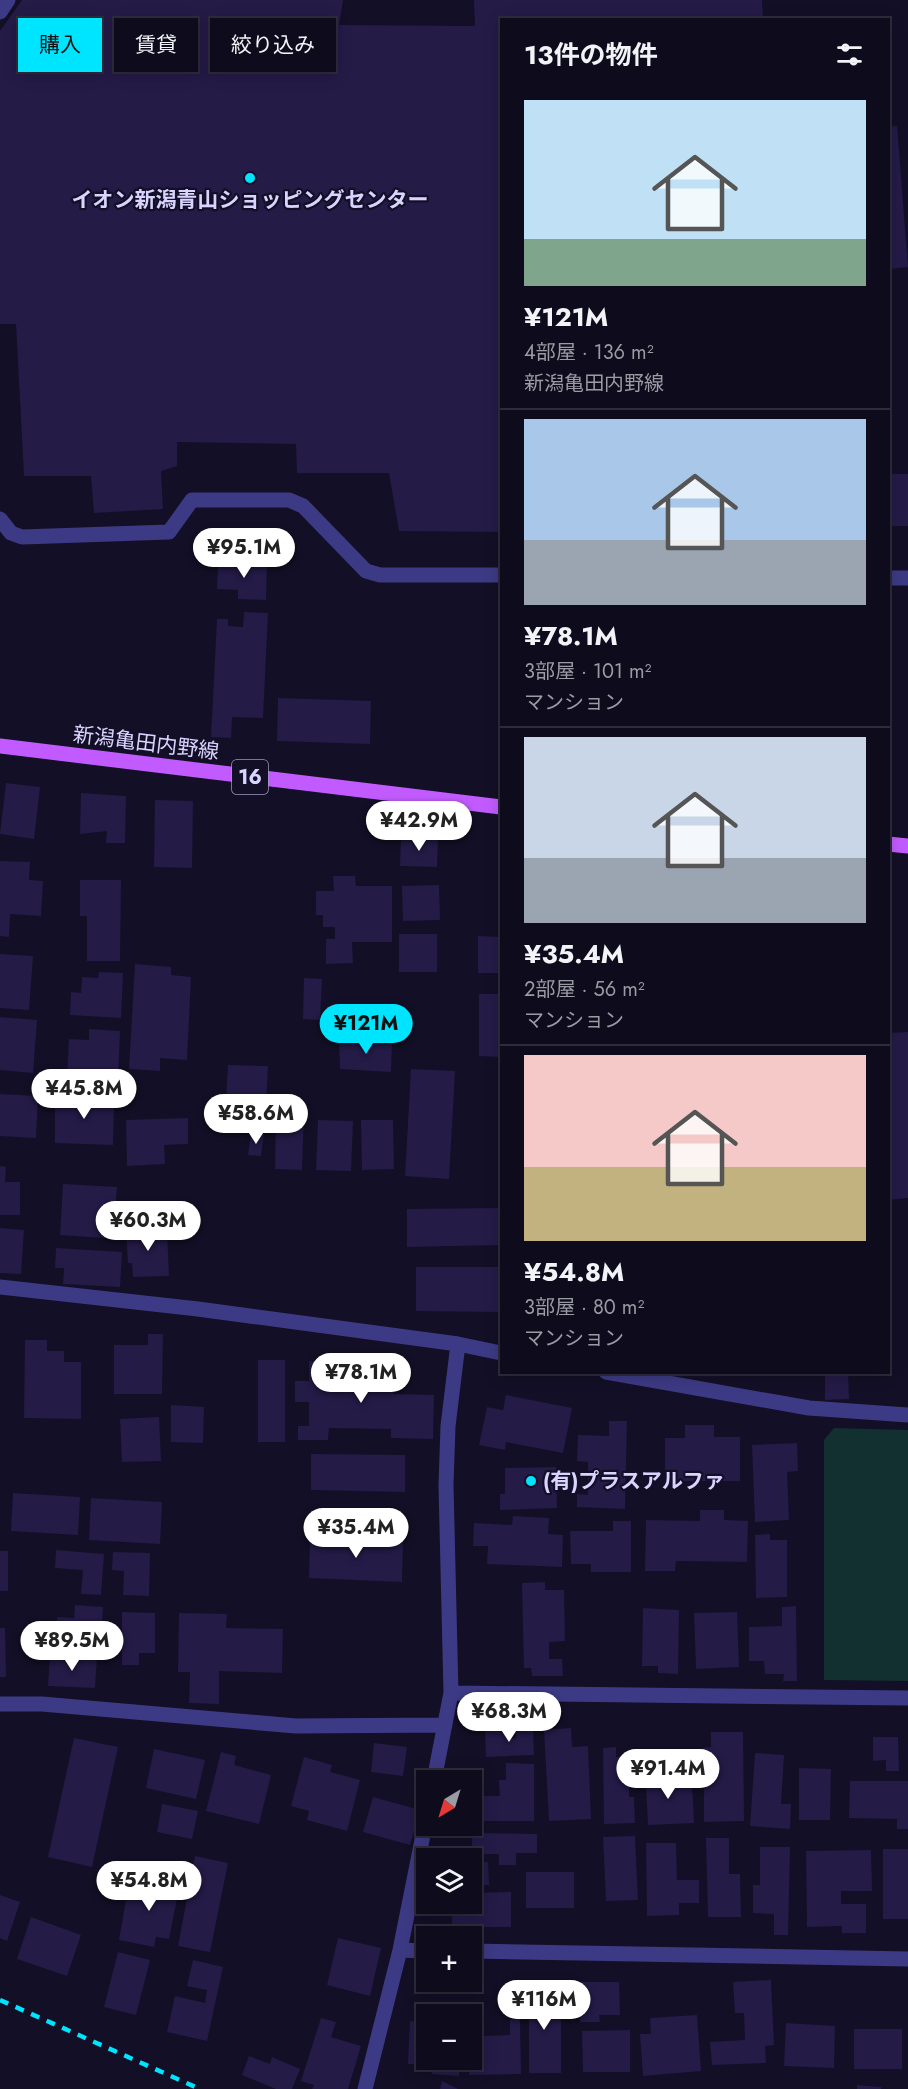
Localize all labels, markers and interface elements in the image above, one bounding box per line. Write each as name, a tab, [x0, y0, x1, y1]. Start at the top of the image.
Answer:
chip: 購入	[18, 18, 102, 72]
chip: 賃貸	[114, 18, 198, 72]
chip: 絞り込み	[210, 18, 336, 72]
text: 13件の物件	[524, 36, 657, 74]
icon: filters	[833, 38, 866, 71]
icon: home	[641, 139, 749, 247]
marker: イオン新潟青山ショッピングセンター	[243, 171, 257, 185]
place label: イオン新潟青山ショッピングセンター	[72, 185, 429, 215]
text: ¥121M	[524, 298, 608, 336]
text: 4部屋 · 136 m²	[524, 338, 654, 367]
text: 新潟亀田内野線	[524, 369, 664, 398]
icon: home	[641, 458, 749, 566]
pin: ¥95.1M	[195, 528, 293, 579]
text: ¥95.1M	[207, 533, 281, 562]
text: ¥78.1M	[524, 617, 618, 655]
text: 3部屋 · 101 m²	[524, 657, 651, 686]
text: マンション	[524, 688, 624, 717]
street label: 新潟亀田内野線	[71, 719, 221, 767]
road number: 16	[232, 760, 268, 794]
icon: home	[641, 776, 749, 884]
pin: ¥42.9M	[370, 801, 468, 852]
text: ¥42.9M	[380, 806, 458, 835]
text: ¥35.4M	[524, 935, 624, 973]
text: 2部屋 · 56 m²	[524, 975, 645, 1004]
pin: ¥121M	[324, 1004, 408, 1055]
text: マンション	[524, 1006, 624, 1035]
text: ¥121M	[334, 1009, 398, 1038]
pin: ¥45.8M	[35, 1069, 133, 1120]
text: ¥45.8M	[45, 1074, 123, 1103]
pin: ¥58.6M	[207, 1094, 305, 1145]
icon: home	[641, 1094, 749, 1202]
text: ¥58.6M	[218, 1099, 294, 1128]
pin: ¥60.3M	[99, 1201, 197, 1252]
text: ¥60.3M	[110, 1206, 186, 1235]
text: ¥54.8M	[524, 1253, 624, 1291]
text: 3部屋 · 80 m²	[524, 1293, 644, 1322]
text: マンション	[524, 1324, 624, 1353]
pin: ¥78.1M	[312, 1353, 410, 1404]
text: ¥78.1M	[325, 1358, 397, 1387]
place label: (有)プラスアルファ	[543, 1466, 725, 1496]
marker: (有)プラスアルファ	[524, 1474, 538, 1488]
pin: ¥35.4M	[307, 1508, 405, 1559]
text: ¥35.4M	[318, 1513, 394, 1542]
pin: ¥89.5M	[23, 1621, 121, 1672]
text: ¥89.5M	[34, 1626, 110, 1655]
pin: ¥68.3M	[460, 1692, 558, 1743]
text: ¥68.3M	[471, 1697, 547, 1726]
pin: ¥91.4M	[619, 1749, 717, 1800]
text: ¥91.4M	[630, 1754, 706, 1783]
north arrow	[416, 1770, 482, 1836]
map controls	[416, 1770, 482, 2070]
button: layers	[416, 1848, 482, 1914]
pin: ¥54.8M	[100, 1861, 198, 1912]
text: ¥54.8M	[110, 1866, 188, 1895]
button: +	[416, 1926, 482, 1992]
pin: ¥116M	[502, 1980, 586, 2031]
text: ¥116M	[512, 1985, 576, 2014]
button: −	[416, 2004, 482, 2070]

